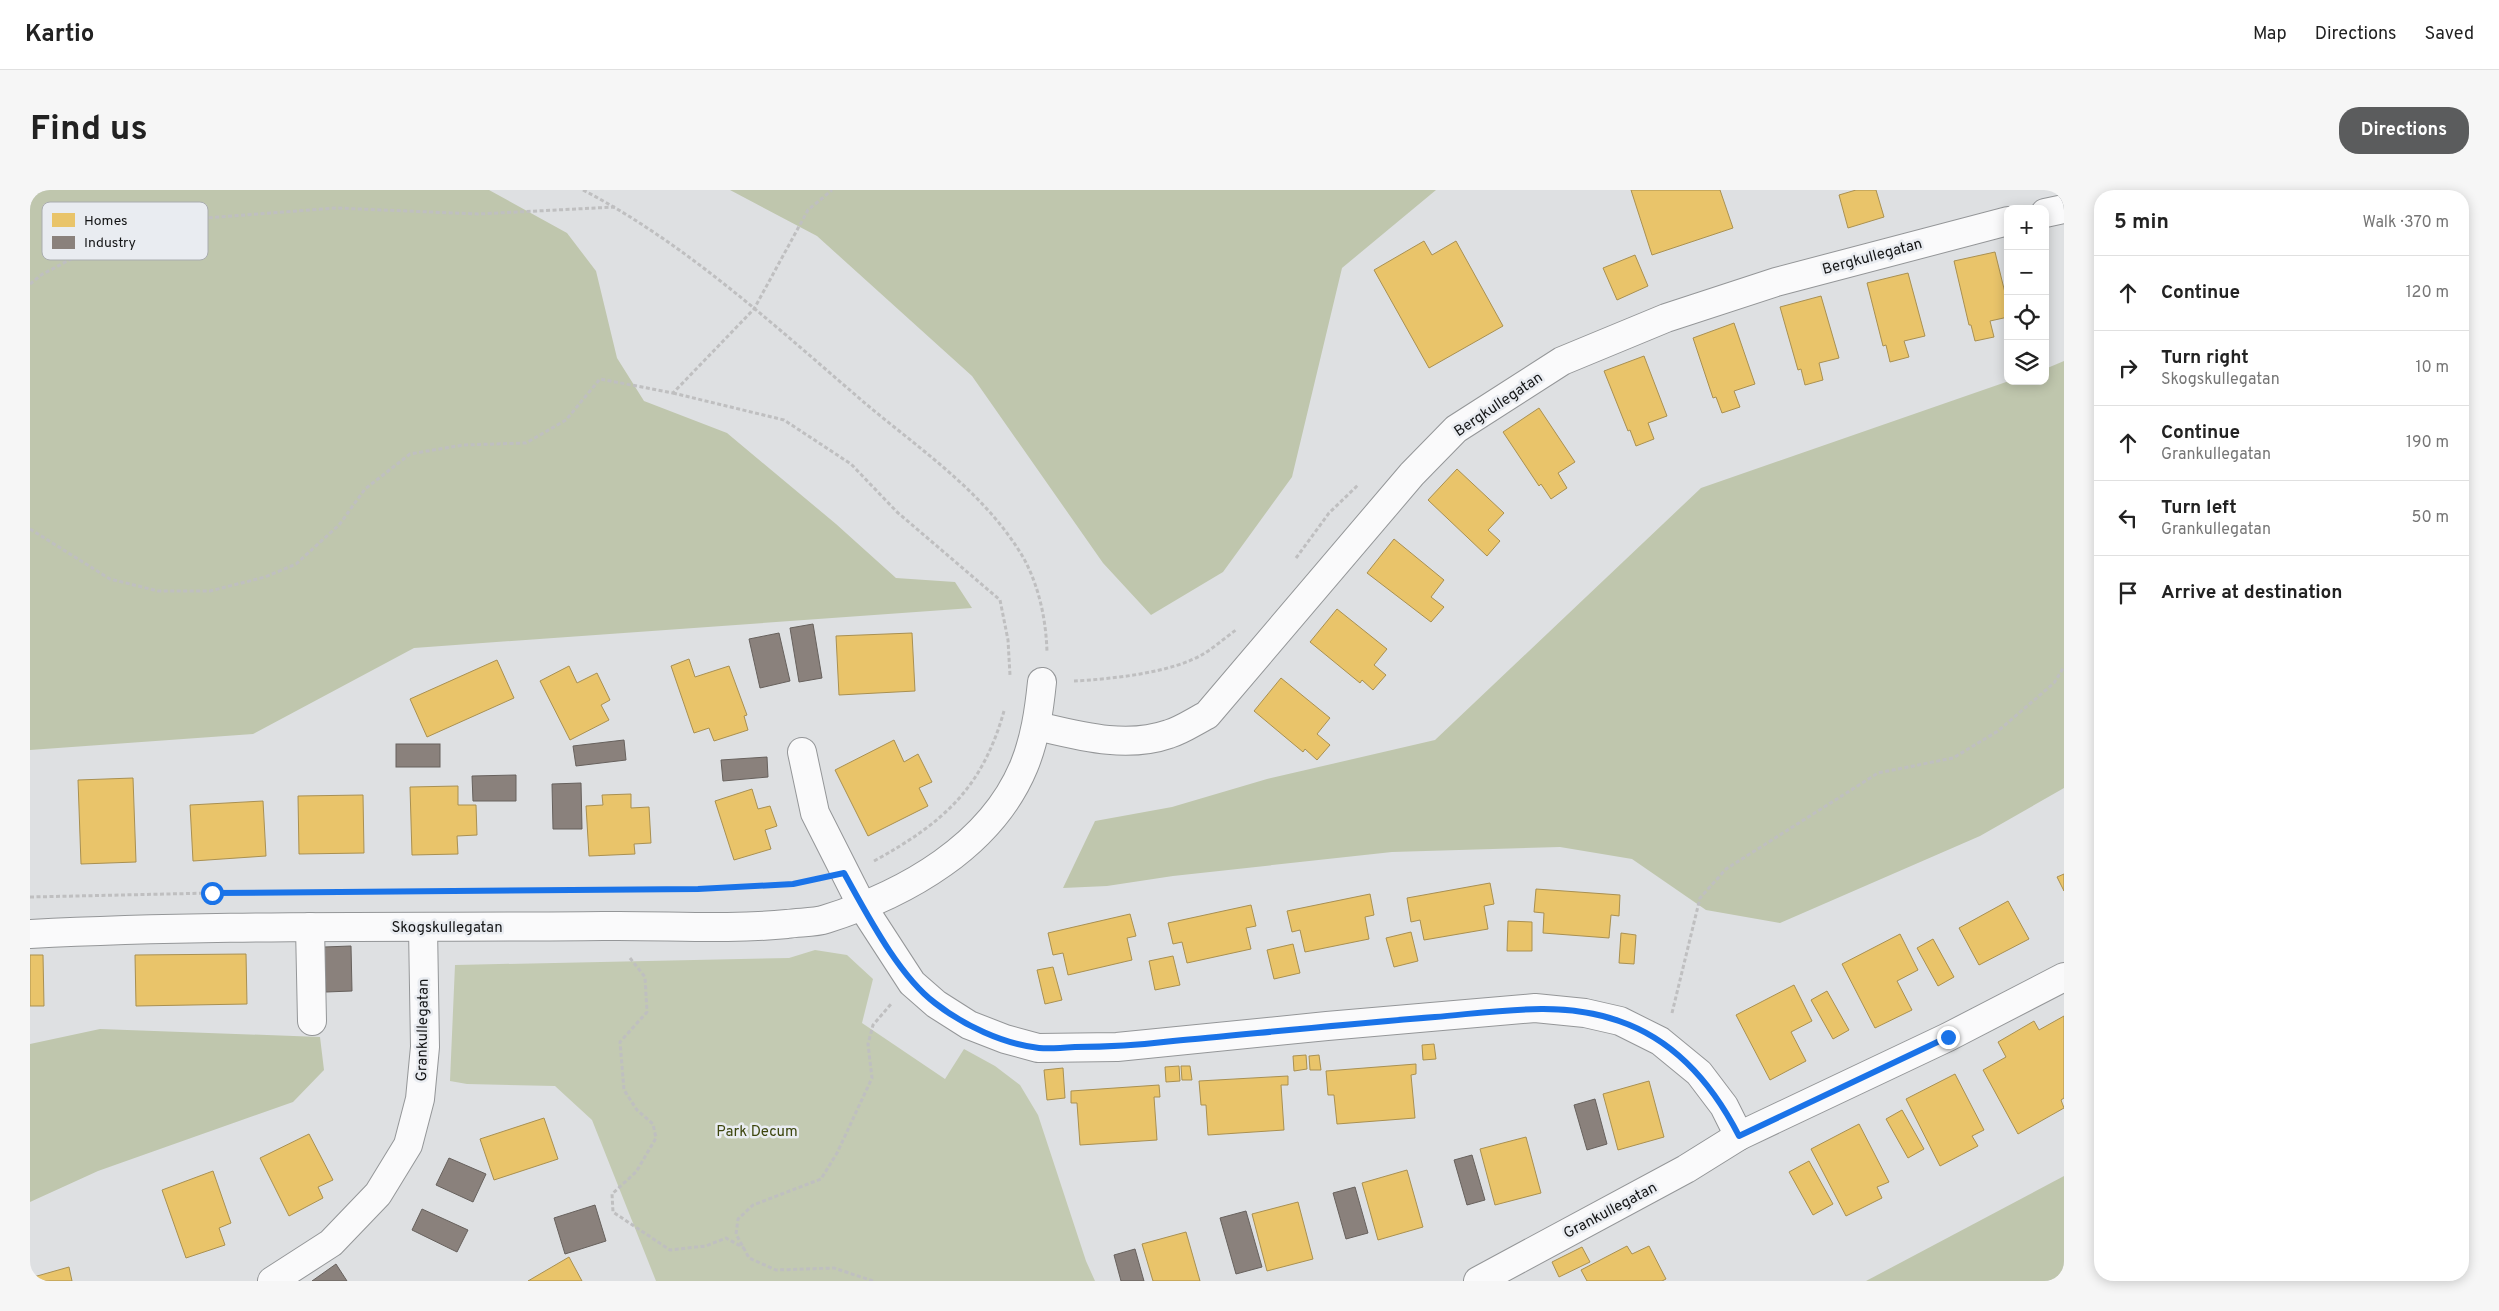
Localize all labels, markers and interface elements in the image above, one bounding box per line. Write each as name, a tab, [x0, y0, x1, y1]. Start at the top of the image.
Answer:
text: Kartio	[25, 20, 94, 50]
text: Map	[2253, 23, 2287, 46]
text: Directions	[2315, 23, 2397, 46]
text: Saved	[2425, 23, 2474, 46]
button: Directions	[2339, 107, 2469, 154]
text: Find us	[30, 108, 148, 152]
legend	[42, 202, 208, 260]
map controls	[2004, 205, 2049, 385]
button: +	[2004, 205, 2049, 250]
text: 5 min	[2114, 209, 2169, 236]
text: Homes	[84, 213, 128, 230]
text: Walk · 370 m	[2362, 213, 2449, 233]
text: Industry	[84, 235, 136, 252]
street label: Bergkullegatan	[1820, 235, 1924, 280]
button: −	[2004, 250, 2049, 295]
icon: ahead	[2114, 279, 2142, 307]
text: Continue	[2161, 281, 2240, 305]
text: 120 m	[2406, 283, 2449, 303]
button: locate	[2004, 295, 2049, 340]
button: layers	[2004, 340, 2049, 385]
text: Turn right	[2161, 346, 2249, 370]
icon: right	[2114, 354, 2142, 382]
text: 10 m	[2415, 358, 2449, 378]
street label: Bergkullegatan	[1451, 369, 1547, 442]
text: Skogskullegatan	[2161, 370, 2280, 390]
text: Continue	[2161, 421, 2240, 445]
icon: ahead	[2114, 429, 2142, 457]
text: 190 m	[2406, 433, 2449, 453]
text: Grankullegatan	[2161, 445, 2271, 465]
text: Turn left	[2161, 496, 2237, 520]
icon: left	[2114, 504, 2142, 532]
text: 50 m	[2412, 508, 2449, 528]
text: Grankullegatan	[2161, 520, 2271, 540]
icon: arrive	[2114, 579, 2142, 607]
text: Arrive at destination	[2161, 581, 2342, 605]
route start	[201, 882, 224, 905]
street label: Skogskullegatan	[391, 919, 503, 938]
street label: Grankullegatan	[413, 978, 434, 1082]
route end	[1937, 1026, 1960, 1049]
park label: Park Decum	[716, 1123, 798, 1142]
street label: Grankullegatan	[1561, 1179, 1661, 1244]

